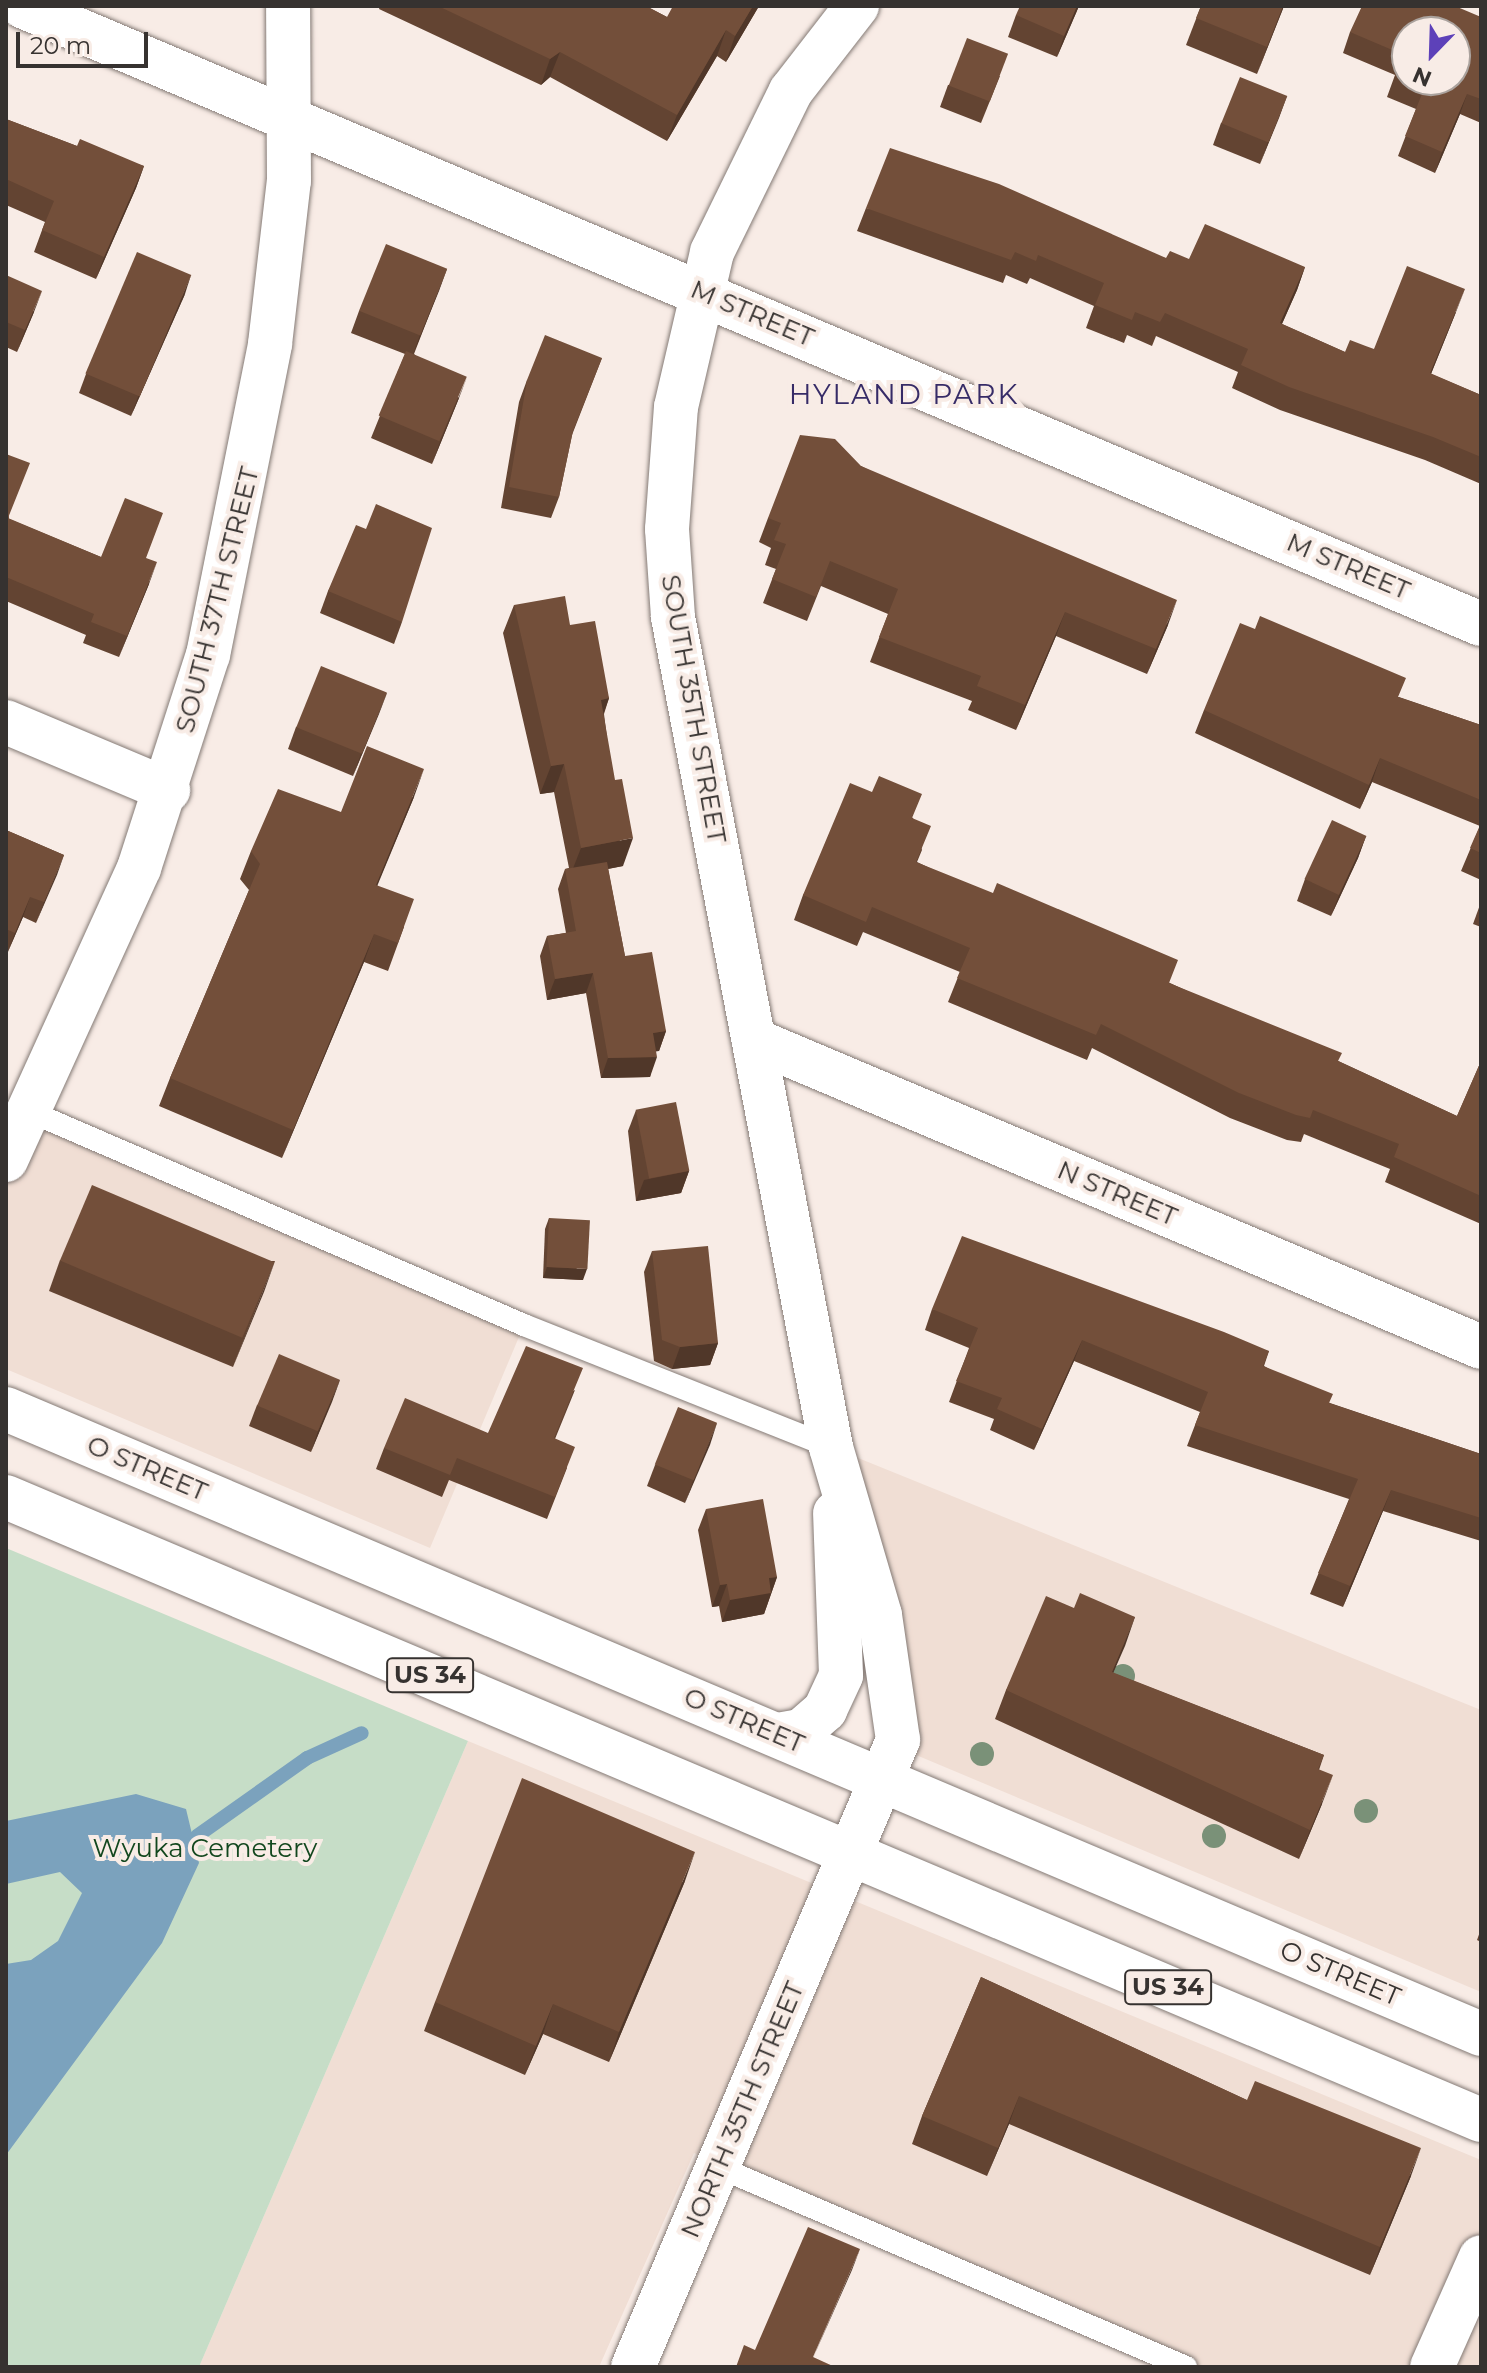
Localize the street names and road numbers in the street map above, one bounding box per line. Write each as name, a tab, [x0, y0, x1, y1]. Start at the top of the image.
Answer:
street label: M STREET	[686, 274, 818, 354]
street label: SOUTH 37TH STREET	[170, 464, 266, 736]
street label: M STREET	[1282, 527, 1414, 607]
street label: SOUTH 35TH STREET	[654, 572, 732, 846]
street label: N STREET	[1052, 1155, 1182, 1233]
street label: O STREET	[82, 1430, 212, 1508]
road number: US 34	[386, 1655, 474, 1695]
street label: O STREET	[679, 1682, 809, 1760]
street label: O STREET	[1275, 1935, 1405, 2013]
road number: US 34	[1124, 1967, 1212, 2007]
street label: NORTH 35TH STREET	[675, 1977, 811, 2243]

